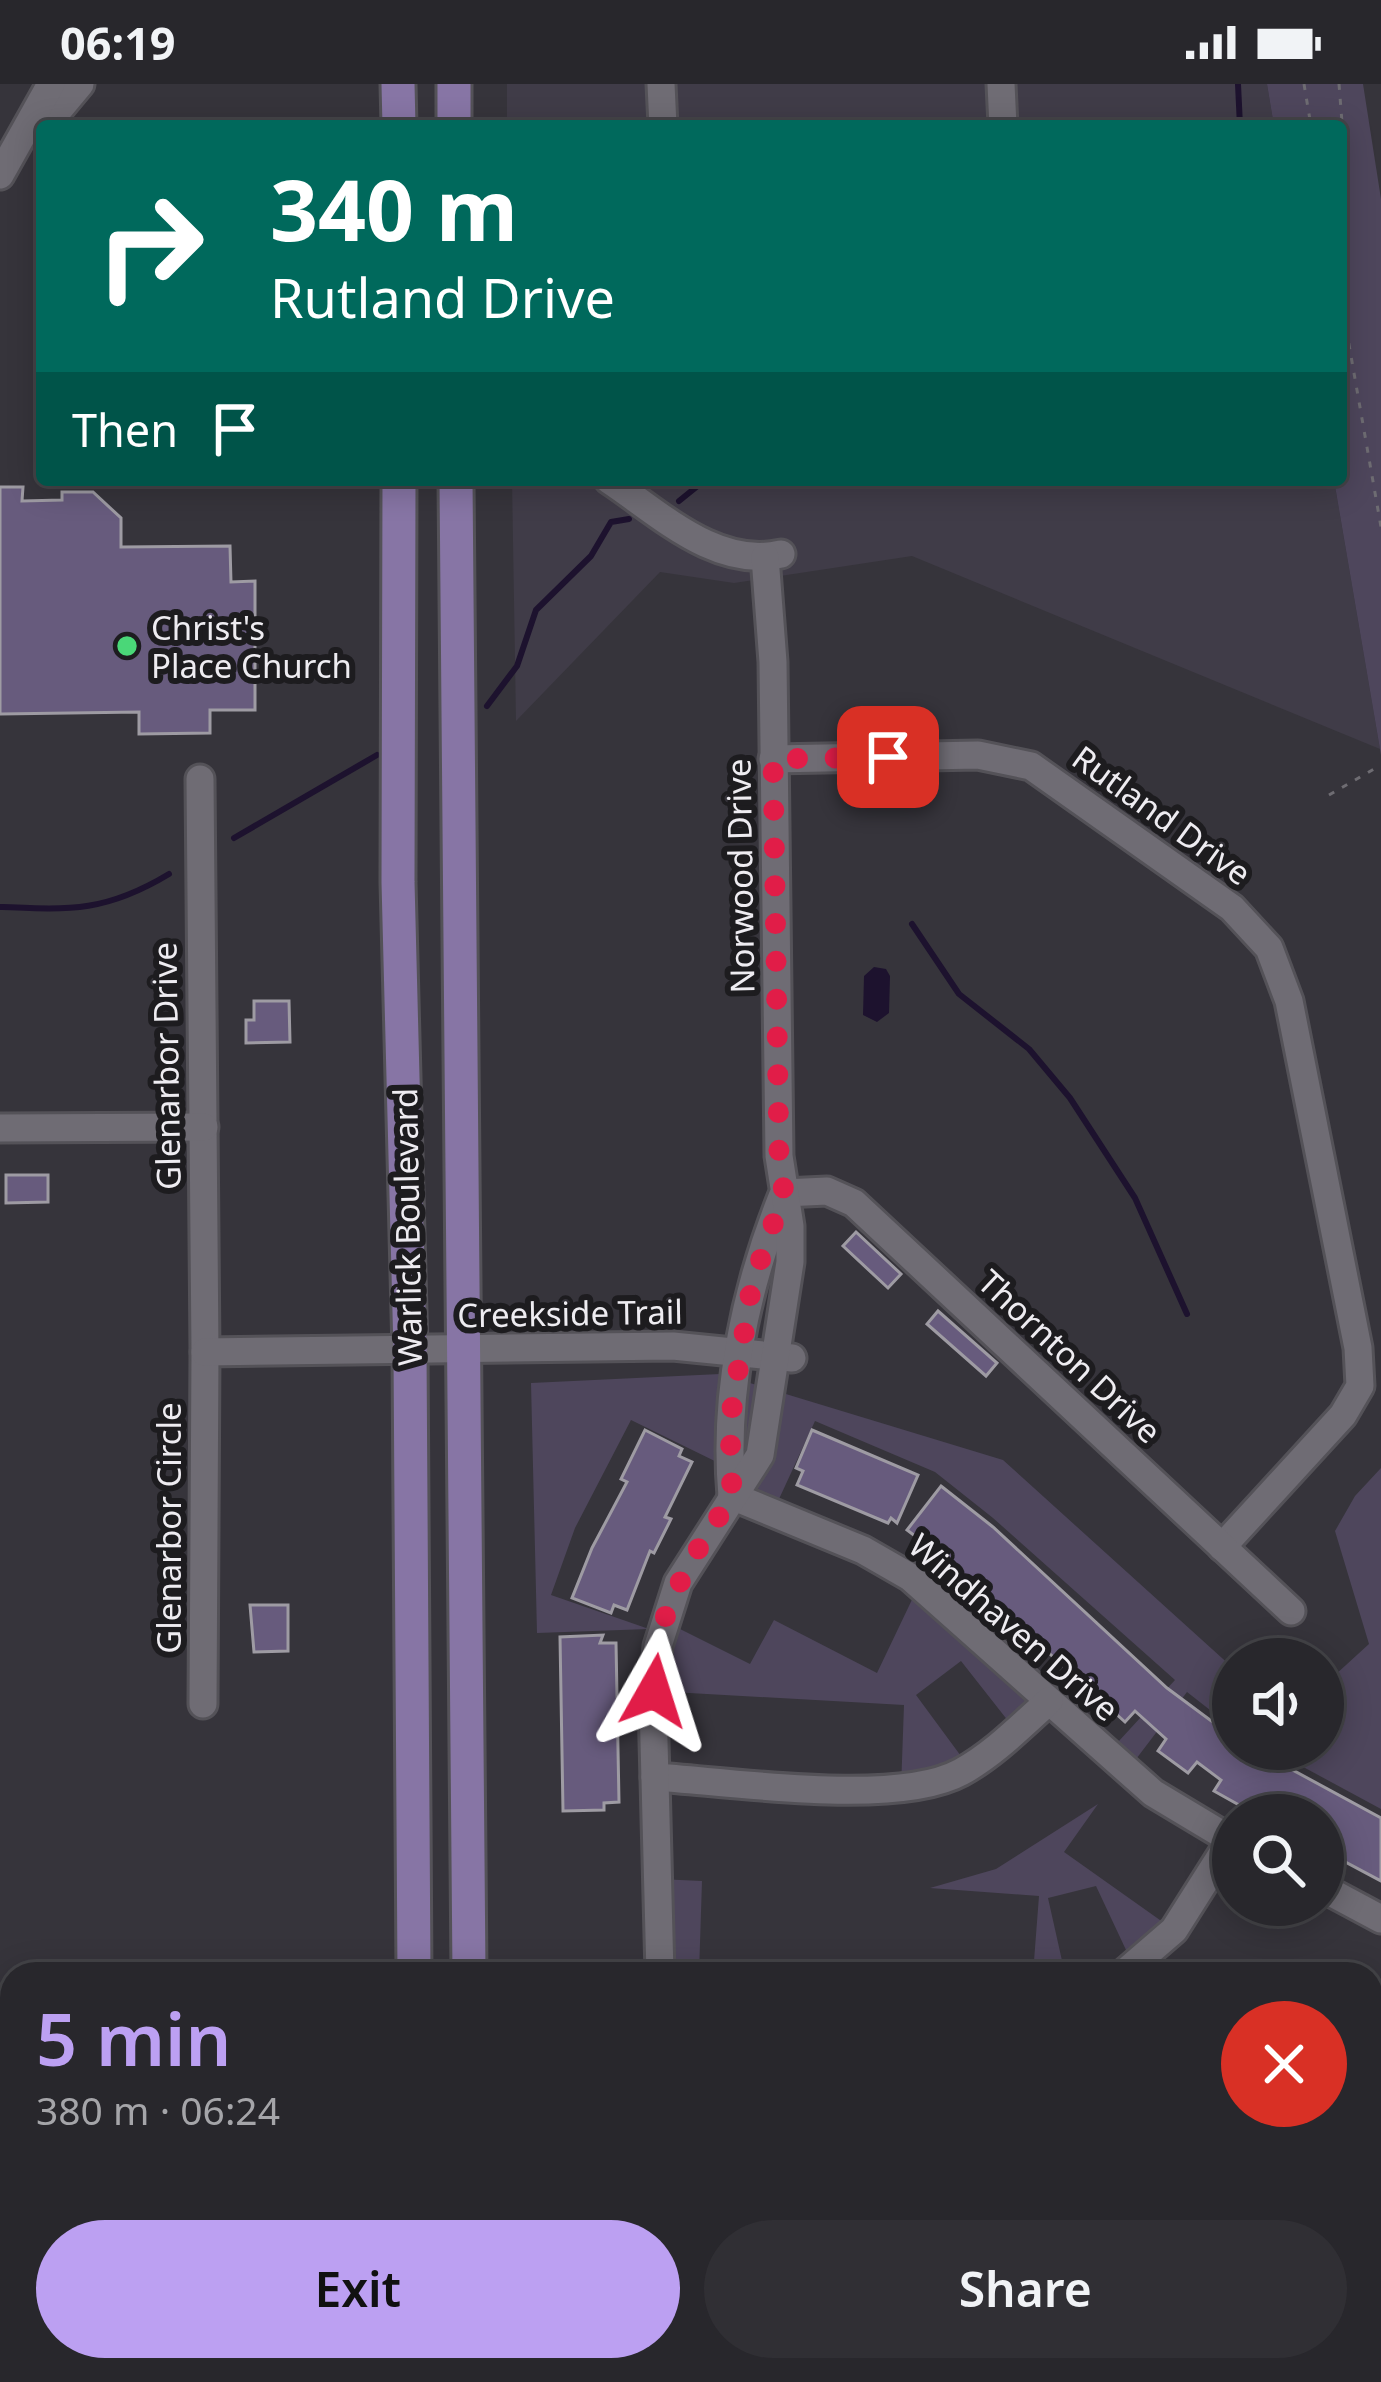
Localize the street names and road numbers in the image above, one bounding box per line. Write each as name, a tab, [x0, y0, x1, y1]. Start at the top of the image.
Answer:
street label: Rutland Drive	[1064, 735, 1260, 895]
street label: Norwood Drive	[715, 758, 765, 994]
street label: Glenarbor Drive	[141, 942, 191, 1190]
street label: Warlick Boulevard	[382, 1088, 432, 1366]
street label: Thornton Drive	[969, 1259, 1171, 1453]
street label: Creekside Trail	[457, 1289, 683, 1337]
street label: Glenarbor Circle	[146, 1402, 191, 1654]
street label: Windhaven Drive	[899, 1523, 1129, 1731]

